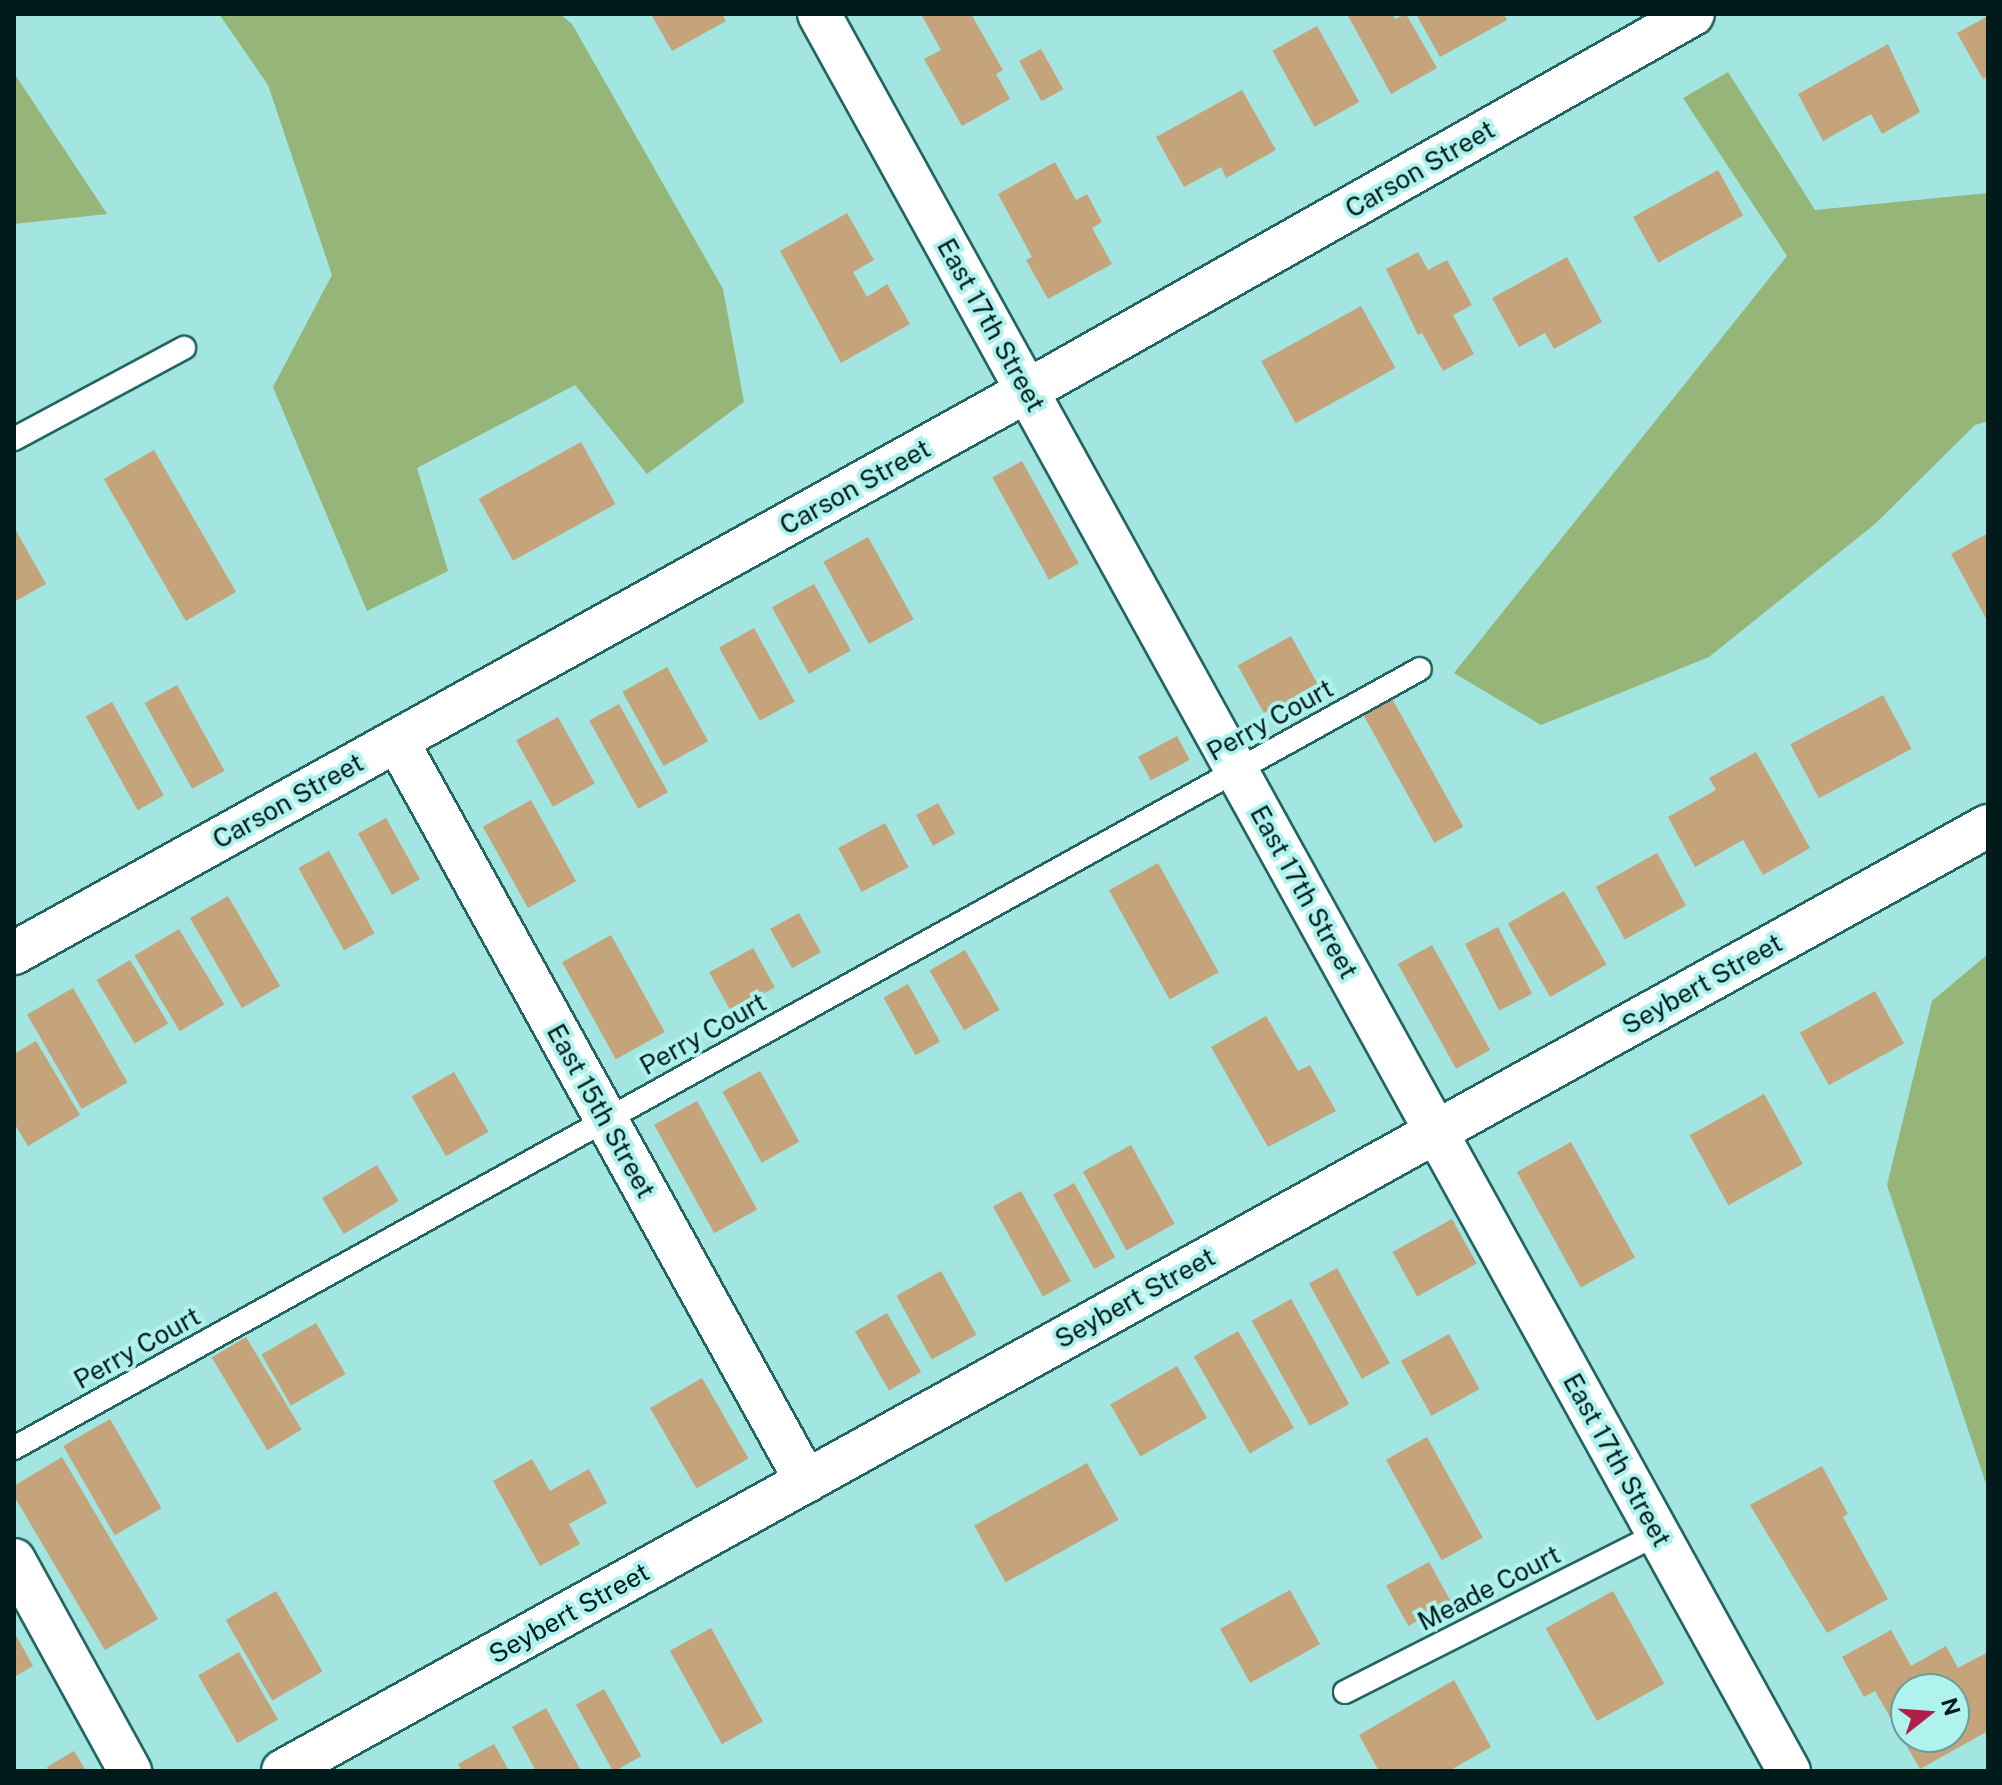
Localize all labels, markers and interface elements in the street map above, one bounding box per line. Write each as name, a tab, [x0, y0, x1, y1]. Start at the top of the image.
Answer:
street label: Carson Street	[1340, 114, 1500, 224]
street label: East 17th Street	[931, 233, 1051, 417]
street label: Carson Street	[774, 433, 936, 541]
street label: Perry Court	[1201, 673, 1339, 767]
street label: Carson Street	[207, 747, 369, 855]
street label: East 17th Street	[1244, 800, 1364, 984]
street label: Seybert Street	[1616, 927, 1788, 1041]
street label: Perry Court	[634, 987, 772, 1081]
street label: East 15th Street	[540, 1019, 662, 1203]
street label: Seybert Street	[1049, 1241, 1221, 1355]
street label: Perry Court	[68, 1301, 206, 1395]
street label: East 17th Street	[1557, 1368, 1677, 1552]
street label: Meade Court	[1412, 1539, 1566, 1637]
street label: Seybert Street	[483, 1556, 655, 1670]
north arrow	[1890, 1673, 1970, 1753]
text: N	[1936, 1695, 1966, 1719]

